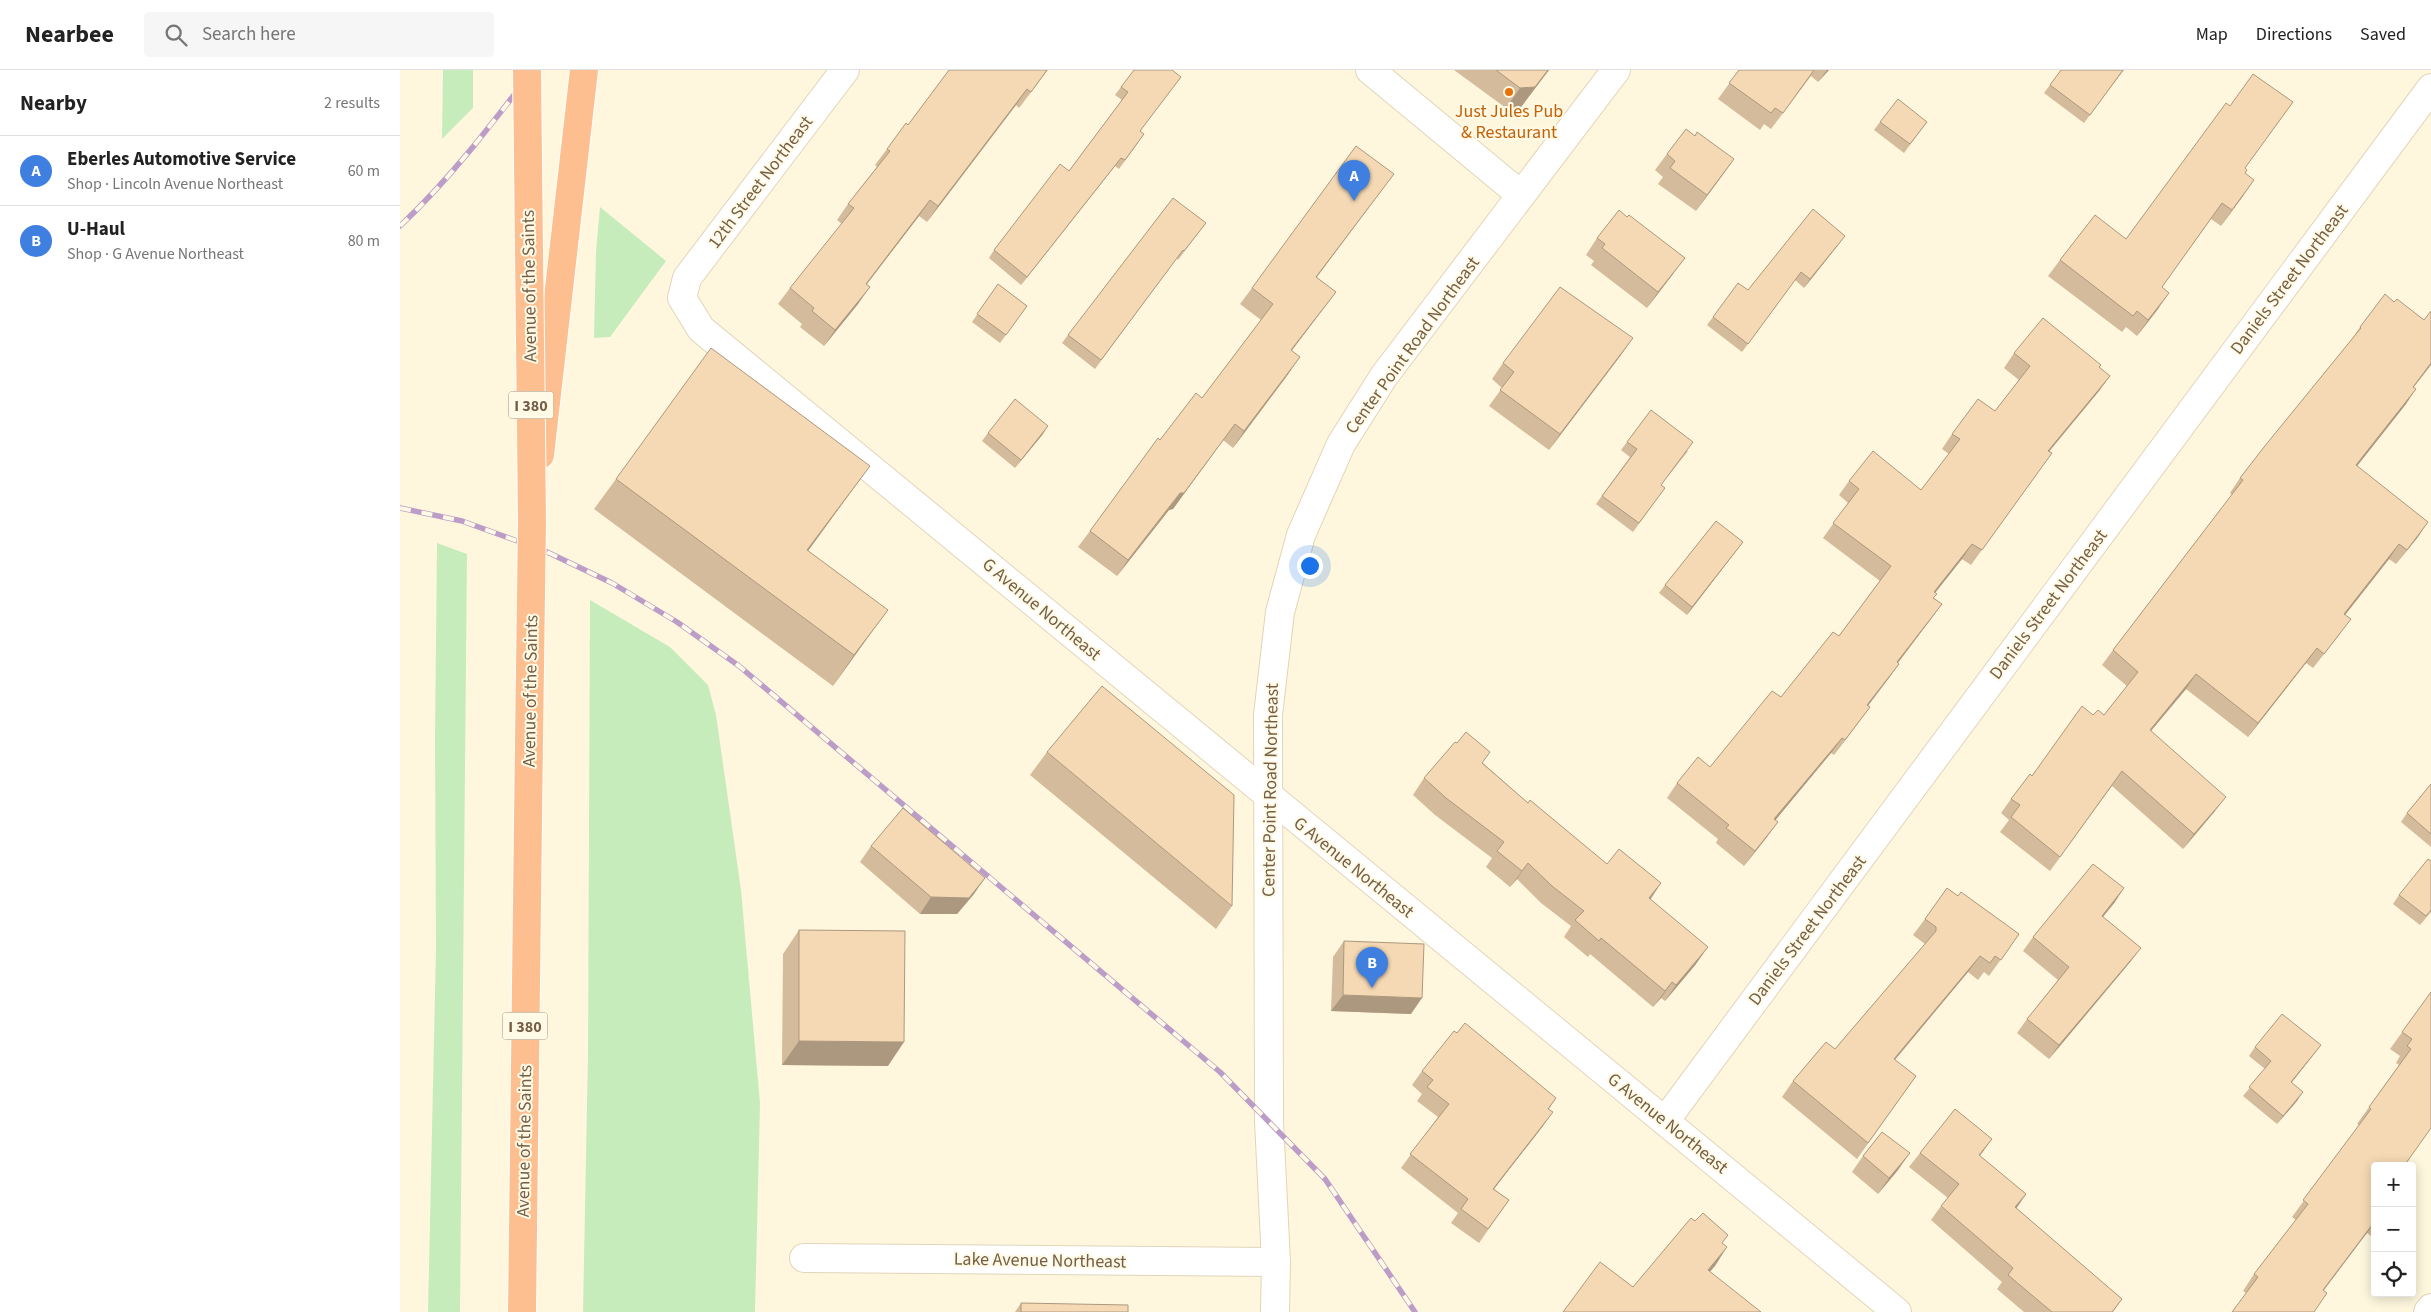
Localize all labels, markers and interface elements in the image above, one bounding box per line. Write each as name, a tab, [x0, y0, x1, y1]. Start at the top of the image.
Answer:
search box	[144, 12, 494, 57]
text: Nearbee	[25, 17, 114, 52]
icon: search	[162, 21, 190, 49]
text: Search here	[202, 21, 296, 48]
text: Map	[2196, 22, 2228, 47]
text: Directions	[2256, 22, 2332, 47]
text: Saved	[2360, 22, 2406, 47]
marker: Just Jules Pub & Restaurant	[1503, 86, 1515, 98]
text: Nearby	[20, 88, 87, 118]
text: 2 results	[324, 92, 380, 114]
place label: Just Jules Pub & Restaurant	[1455, 99, 1563, 145]
street label: 12th Street Northeast	[702, 111, 819, 254]
text: Eberles Automotive Service	[67, 146, 296, 173]
text: A	[31, 160, 41, 182]
text: 60 m	[348, 160, 380, 182]
pin: A	[1338, 160, 1370, 201]
text: Shop · Lincoln Avenue Northeast	[67, 173, 283, 195]
street label: Daniels Street Northeast	[2225, 199, 2354, 360]
street label: Avenue of the Saints	[516, 210, 543, 362]
text: U-Haul	[67, 216, 125, 243]
text: B	[31, 230, 41, 252]
text: 80 m	[348, 230, 380, 252]
text: Shop · G Avenue Northeast	[67, 243, 244, 265]
street label: Center Point Road Northeast	[1339, 251, 1485, 439]
road number: I 380	[508, 392, 554, 418]
street label: Daniels Street Northeast	[1984, 524, 2113, 685]
street label: G Avenue Northeast	[977, 552, 1107, 667]
your location	[1297, 553, 1323, 579]
street label: Avenue of the Saints	[517, 615, 544, 767]
street label: Center Point Road Northeast	[1256, 683, 1285, 897]
street label: G Avenue Northeast	[1288, 811, 1419, 924]
street label: Daniels Street Northeast	[1743, 850, 1872, 1011]
pin: B	[1356, 947, 1388, 988]
road number: I 380	[502, 1012, 548, 1039]
street label: Avenue of the Saints	[511, 1065, 538, 1217]
street label: G Avenue Northeast	[1602, 1067, 1733, 1180]
map controls	[2371, 1162, 2416, 1297]
button: +	[2371, 1162, 2416, 1207]
button: −	[2371, 1207, 2416, 1252]
street label: Lake Avenue Northeast	[954, 1246, 1126, 1275]
button: locate	[2371, 1252, 2416, 1297]

